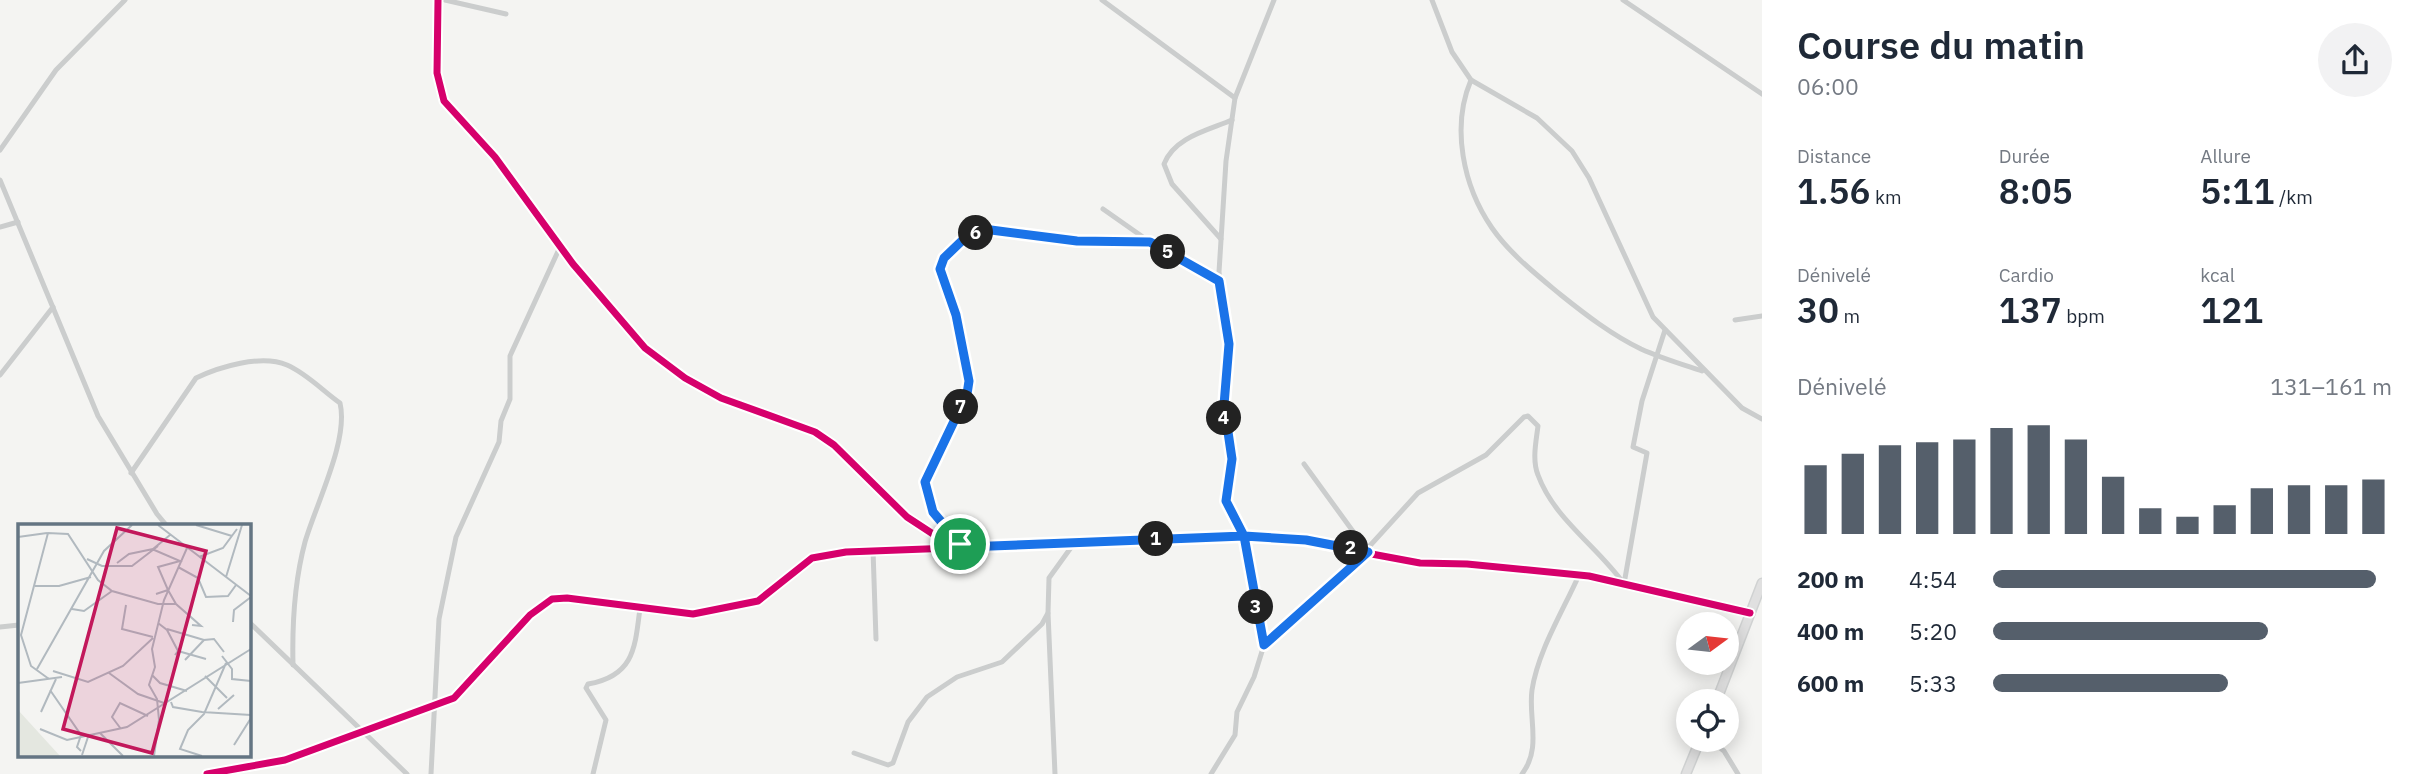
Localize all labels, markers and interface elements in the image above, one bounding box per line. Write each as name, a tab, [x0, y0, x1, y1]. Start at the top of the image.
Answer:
text: Course du matin	[1797, 20, 2085, 69]
button: share	[2318, 23, 2392, 97]
text: 06:00	[1797, 71, 1859, 101]
text: Distance	[1797, 144, 1871, 168]
text: Durée	[1999, 144, 2050, 168]
text: Allure	[2200, 144, 2251, 168]
text: 1.56	[1797, 168, 1870, 214]
text: 8:05	[1999, 168, 2073, 214]
text: 5:11	[2200, 168, 2275, 214]
text: km	[1870, 185, 1902, 209]
text: /km	[2275, 185, 2313, 209]
pin: 6	[958, 216, 993, 250]
text: 6	[970, 220, 981, 244]
pin: 5	[1150, 234, 1186, 270]
text: 5	[1162, 239, 1173, 263]
text: Dénivelé	[1797, 263, 1871, 287]
text: Cardio	[1999, 263, 2054, 287]
text: kcal	[2200, 263, 2235, 287]
text: 30	[1797, 287, 1839, 333]
text: 137	[1999, 287, 2062, 333]
text: 121	[2200, 287, 2263, 333]
text: m	[1839, 304, 1860, 328]
text: bpm	[2062, 304, 2105, 328]
text: Dénivelé	[1797, 371, 1887, 401]
text: 131–161 m	[2270, 371, 2392, 401]
pin: 7	[944, 390, 978, 424]
text: 7	[955, 394, 966, 418]
pin: 4	[1206, 400, 1242, 436]
text: 4	[1218, 405, 1229, 429]
pin	[930, 514, 990, 574]
pin: 1	[1138, 522, 1174, 556]
inset map	[18, 524, 250, 756]
icon: arrive	[941, 525, 979, 563]
text: 1	[1150, 526, 1161, 550]
pin: 2	[1334, 530, 1368, 566]
text: 2	[1345, 535, 1356, 559]
text: 200 m	[1797, 564, 1864, 594]
text: 4:54	[1909, 564, 1957, 594]
pin: 3	[1238, 590, 1274, 624]
text: 3	[1250, 594, 1261, 618]
north arrow	[1676, 612, 1740, 676]
map controls	[1676, 612, 1739, 752]
text: 400 m	[1797, 616, 1864, 646]
text: 5:20	[1909, 616, 1957, 646]
text: 600 m	[1797, 668, 1864, 698]
text: 5:33	[1909, 668, 1957, 698]
button: locate	[1676, 689, 1739, 752]

